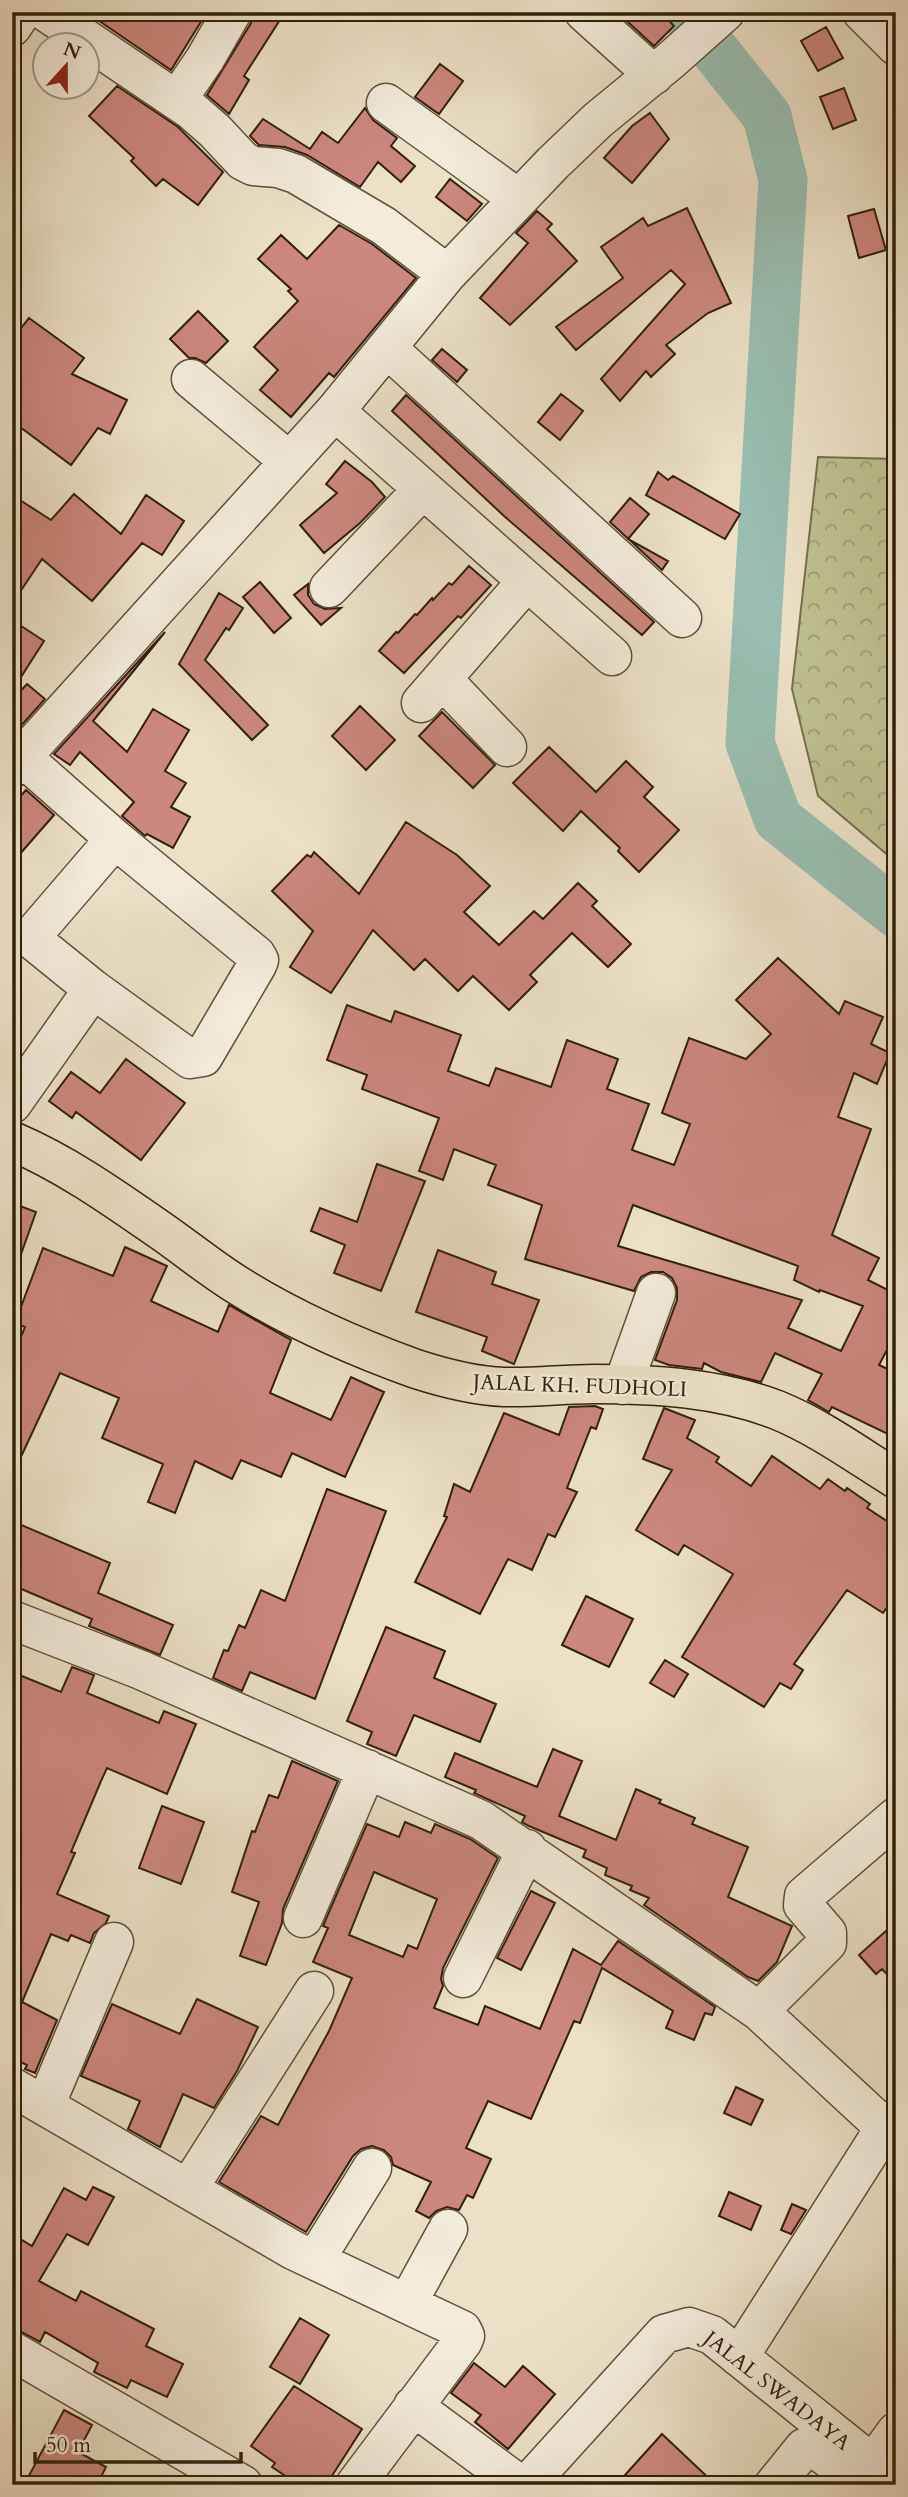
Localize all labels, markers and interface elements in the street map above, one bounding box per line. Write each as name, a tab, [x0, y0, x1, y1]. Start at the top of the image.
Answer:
north arrow	[32, 32, 102, 102]
text: N	[59, 36, 85, 66]
street label: JALAL KH. FUDHOLI	[470, 1368, 687, 1404]
street label: JALAL SWADAYA	[695, 2323, 857, 2458]
scale bar	[35, 2420, 242, 2464]
text: 50 m	[46, 2431, 91, 2460]

